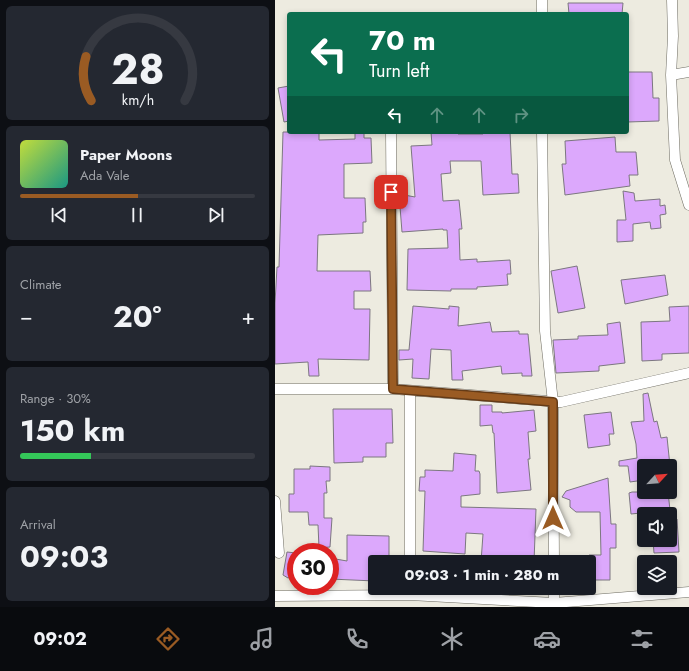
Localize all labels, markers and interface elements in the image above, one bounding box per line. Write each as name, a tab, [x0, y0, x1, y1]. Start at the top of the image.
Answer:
text: 70 m	[369, 20, 436, 61]
icon: left	[303, 28, 355, 80]
text: 28	[111, 39, 164, 100]
text: Turn left	[369, 58, 429, 84]
text: km/h	[121, 90, 154, 110]
icon: left	[384, 104, 406, 126]
icon: ahead	[426, 104, 448, 126]
icon: ahead	[468, 104, 490, 126]
icon: right	[510, 104, 532, 126]
text: Paper Moons	[80, 144, 172, 166]
text: Ada Vale	[80, 166, 129, 185]
pin	[374, 175, 408, 209]
icon: arrive	[380, 181, 402, 203]
icon: previous	[48, 204, 70, 226]
icon: pause	[126, 204, 148, 226]
icon: next	[205, 204, 227, 226]
text: Climate	[20, 275, 61, 294]
text: 20°	[113, 295, 161, 338]
text: −	[20, 300, 33, 332]
text: +	[241, 300, 255, 332]
text: Range · 30%	[20, 389, 91, 408]
text: 150 km	[20, 409, 125, 452]
north arrow	[637, 459, 677, 499]
map controls	[637, 459, 677, 595]
position arrow	[532, 497, 574, 539]
button: sound	[637, 507, 677, 547]
text: Arrival	[20, 515, 56, 534]
text: 09:03	[20, 535, 108, 578]
speed limit sign: 30	[287, 543, 339, 595]
button: layers	[637, 555, 677, 595]
text: 09:03 · 1 min · 280 m	[405, 564, 559, 586]
icon: directions	[154, 625, 182, 653]
icon: music	[248, 625, 276, 653]
icon: phone	[343, 625, 371, 653]
icon: climate	[438, 625, 466, 653]
icon: car	[533, 625, 561, 653]
icon: filters	[628, 625, 656, 653]
text: 09:02	[33, 626, 87, 652]

